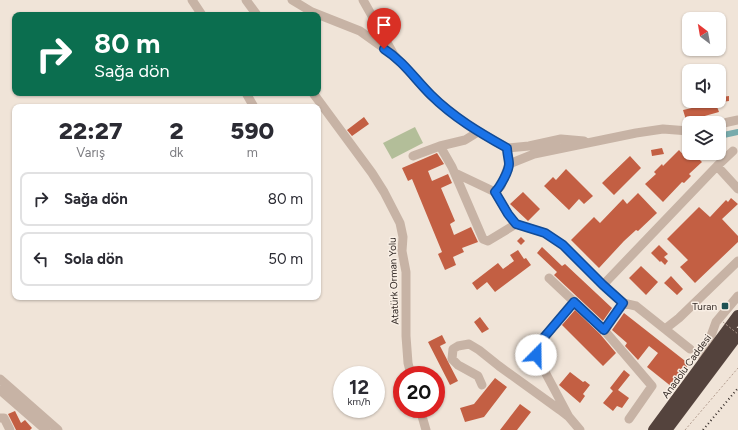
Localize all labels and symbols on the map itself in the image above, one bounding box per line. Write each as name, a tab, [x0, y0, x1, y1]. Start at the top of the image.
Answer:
pin	[367, 8, 401, 49]
north arrow	[682, 12, 726, 56]
street label: Atatürk Orman Yolu	[385, 237, 402, 325]
place label: Turan	[692, 300, 717, 313]
marker: Turan	[720, 301, 730, 311]
street label: Anadolu Caddesi	[659, 332, 714, 401]
position arrow	[515, 334, 557, 376]
speed limit sign: 20	[393, 366, 445, 418]

